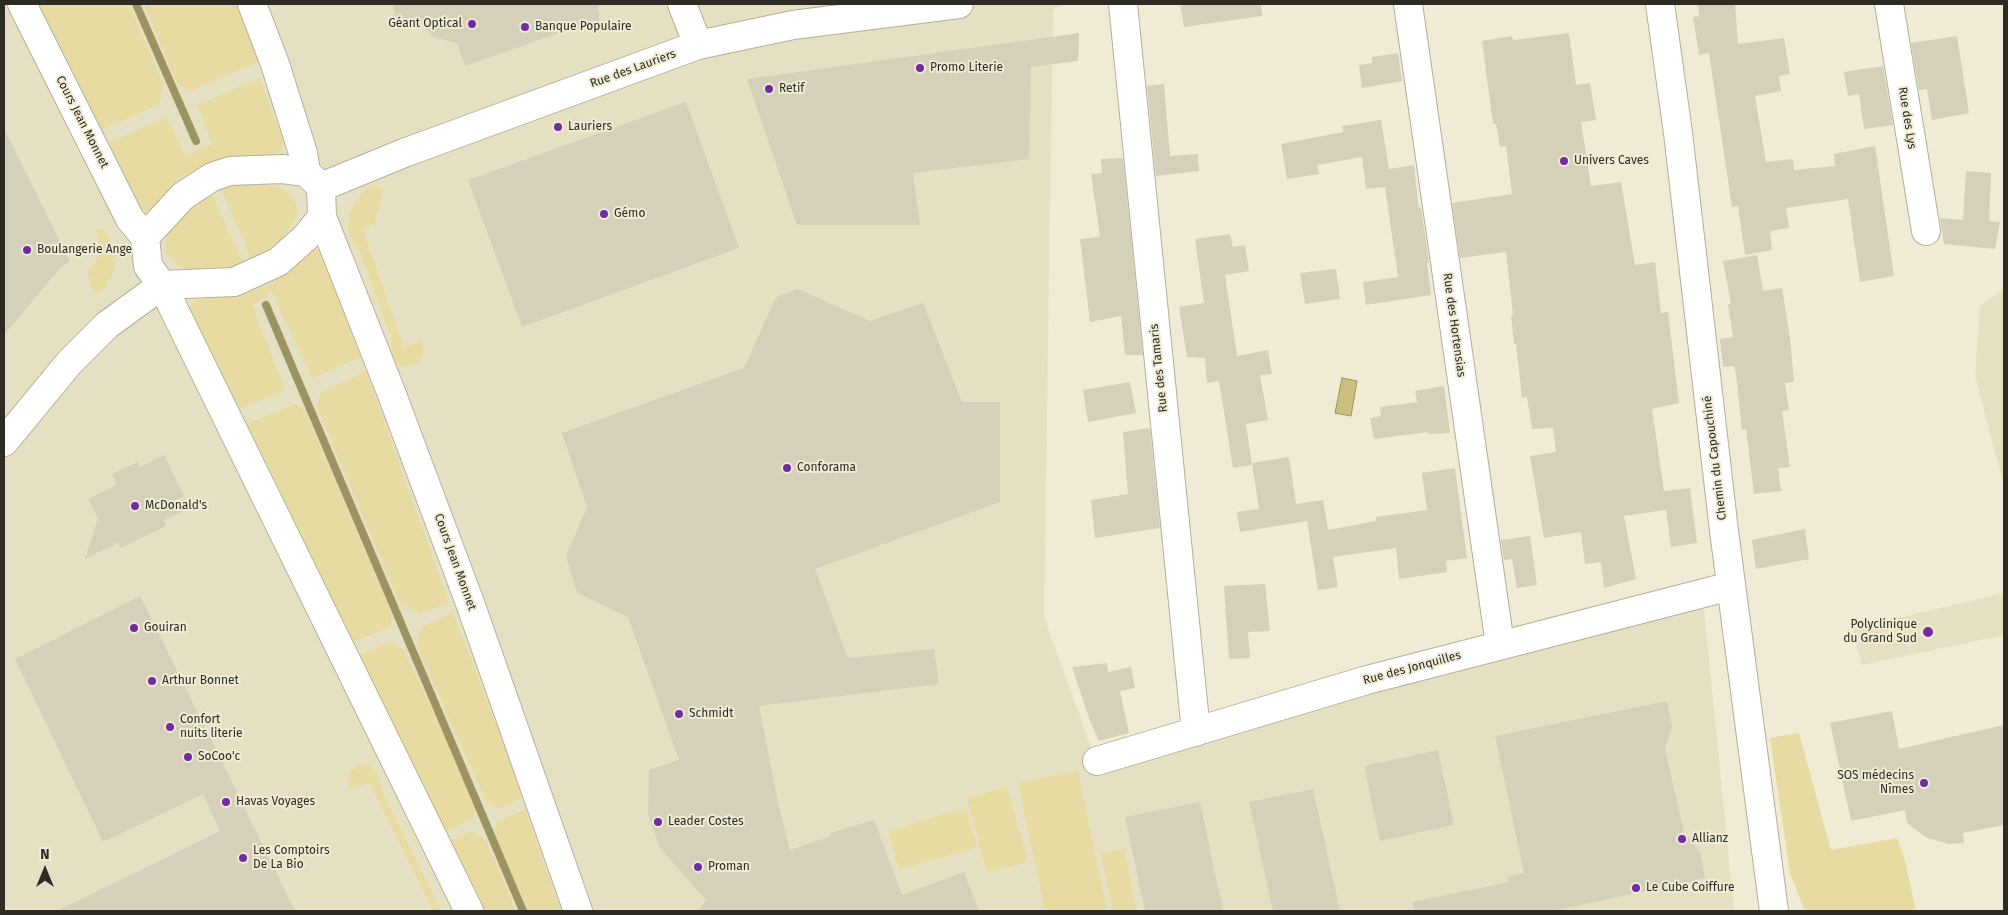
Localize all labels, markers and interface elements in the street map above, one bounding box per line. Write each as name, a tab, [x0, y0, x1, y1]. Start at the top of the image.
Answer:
place label: Géant Optical	[388, 17, 462, 31]
marker: Géant Optical	[466, 18, 478, 30]
place label: Banque Populaire	[535, 20, 632, 34]
marker: Banque Populaire	[519, 21, 531, 33]
street label: Rue des Lauriers	[588, 47, 678, 91]
place label: Promo Literie	[930, 61, 1003, 75]
marker: Promo Literie	[914, 62, 926, 74]
street label: Cours Jean Monnet	[52, 73, 112, 171]
place label: Retif	[779, 82, 804, 96]
marker: Retif	[763, 83, 775, 95]
street label: Rue des Lys	[1895, 86, 1919, 150]
place label: Lauriers	[568, 120, 612, 134]
marker: Lauriers	[552, 121, 564, 133]
place label: Univers Caves	[1574, 154, 1649, 168]
marker: Univers Caves	[1558, 155, 1570, 167]
place label: Gémo	[614, 207, 645, 221]
marker: Gémo	[598, 208, 610, 220]
place label: Boulangerie Ange	[37, 243, 132, 257]
marker: Boulangerie Ange	[21, 244, 33, 256]
street label: Rue des Hortensias	[1440, 272, 1468, 378]
street label: Rue des Tamaris	[1147, 323, 1171, 413]
street label: Chemin du Capouchiné	[1700, 395, 1730, 521]
place label: Conforama	[797, 461, 856, 475]
marker: Conforama	[781, 462, 793, 474]
place label: McDonald's	[145, 499, 207, 513]
marker: McDonald's	[129, 500, 141, 512]
street label: Cours Jean Monnet	[431, 512, 479, 612]
place label: Polyclinique du Grand Sud	[1843, 618, 1917, 646]
place label: Gouiran	[144, 621, 187, 635]
marker: Gouiran	[128, 622, 140, 634]
marker: Polyclinique du Grand Sud	[1921, 625, 1935, 639]
street label: Rue des Jonquilles	[1361, 648, 1463, 688]
place label: Arthur Bonnet	[162, 674, 239, 688]
marker: Arthur Bonnet	[146, 675, 158, 687]
place label: Schmidt	[689, 707, 733, 721]
marker: Schmidt	[673, 708, 685, 720]
place label: Confort nuits literie	[180, 713, 243, 741]
marker: Confort nuits literie	[164, 721, 176, 733]
place label: SoCoo'c	[198, 750, 240, 764]
marker: SoCoo'c	[182, 751, 194, 763]
place label: SOS médecins Nîmes	[1837, 769, 1914, 797]
marker: SOS médecins Nîmes	[1918, 777, 1930, 789]
place label: Havas Voyages	[236, 795, 315, 809]
marker: Havas Voyages	[220, 796, 232, 808]
place label: Leader Costes	[668, 815, 744, 829]
marker: Leader Costes	[652, 816, 664, 828]
place label: Allianz	[1692, 832, 1728, 846]
marker: Allianz	[1676, 833, 1688, 845]
place label: Les Comptoirs De La Bio	[253, 844, 329, 872]
north arrow	[20, 845, 70, 895]
text: N	[40, 846, 50, 863]
marker: Les Comptoirs De La Bio	[237, 852, 249, 864]
place label: Proman	[708, 860, 750, 874]
marker: Proman	[692, 861, 704, 873]
place label: Le Cube Coiffure	[1646, 881, 1734, 895]
marker: Le Cube Coiffure	[1630, 882, 1642, 894]

